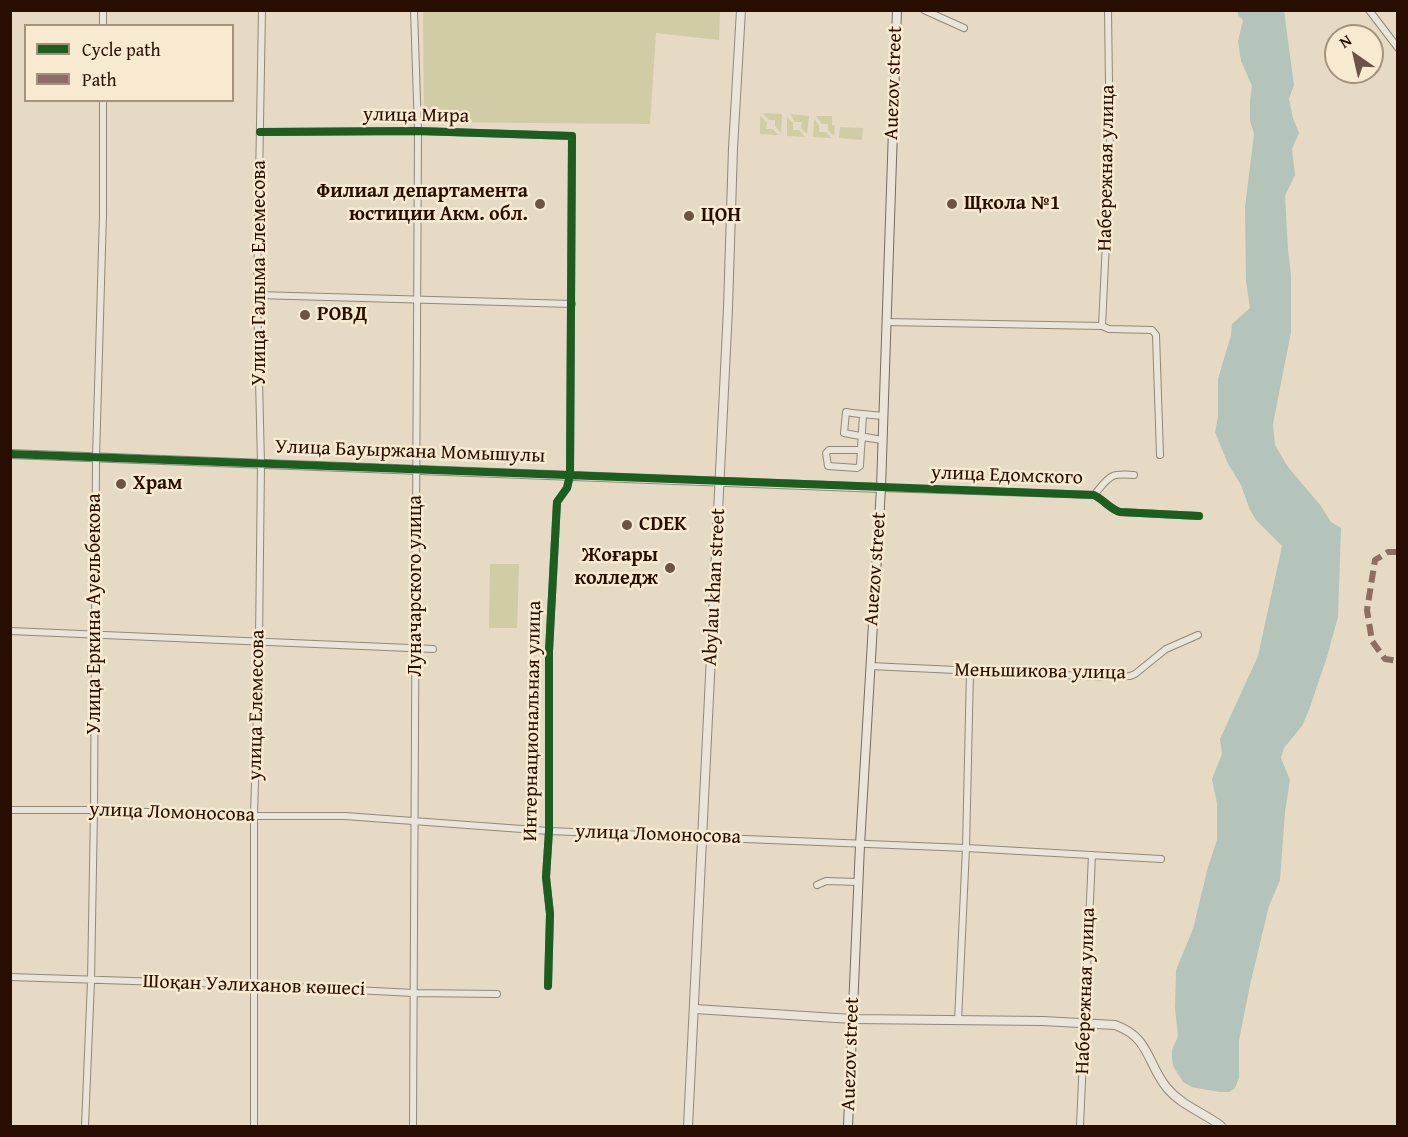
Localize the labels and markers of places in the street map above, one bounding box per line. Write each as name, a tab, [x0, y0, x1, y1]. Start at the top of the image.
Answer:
place label: Филиал департамента юстиции Акм. обл.	[317, 180, 528, 227]
place label: Щкола №1	[964, 192, 1060, 216]
marker: Филиал департамента юстиции Акм. обл.	[533, 197, 547, 211]
marker: Щкола №1	[945, 197, 959, 211]
place label: ЦОН	[701, 204, 741, 228]
marker: ЦОН	[682, 209, 696, 223]
place label: РОВД	[317, 303, 368, 327]
marker: РОВД	[298, 308, 312, 322]
place label: Храм	[133, 472, 182, 496]
marker: Храм	[114, 477, 128, 491]
place label: CDEK	[639, 513, 687, 537]
marker: CDEK	[620, 518, 634, 532]
place label: Жоғары колледж	[574, 544, 658, 591]
marker: Жоғары колледж	[663, 561, 677, 575]

